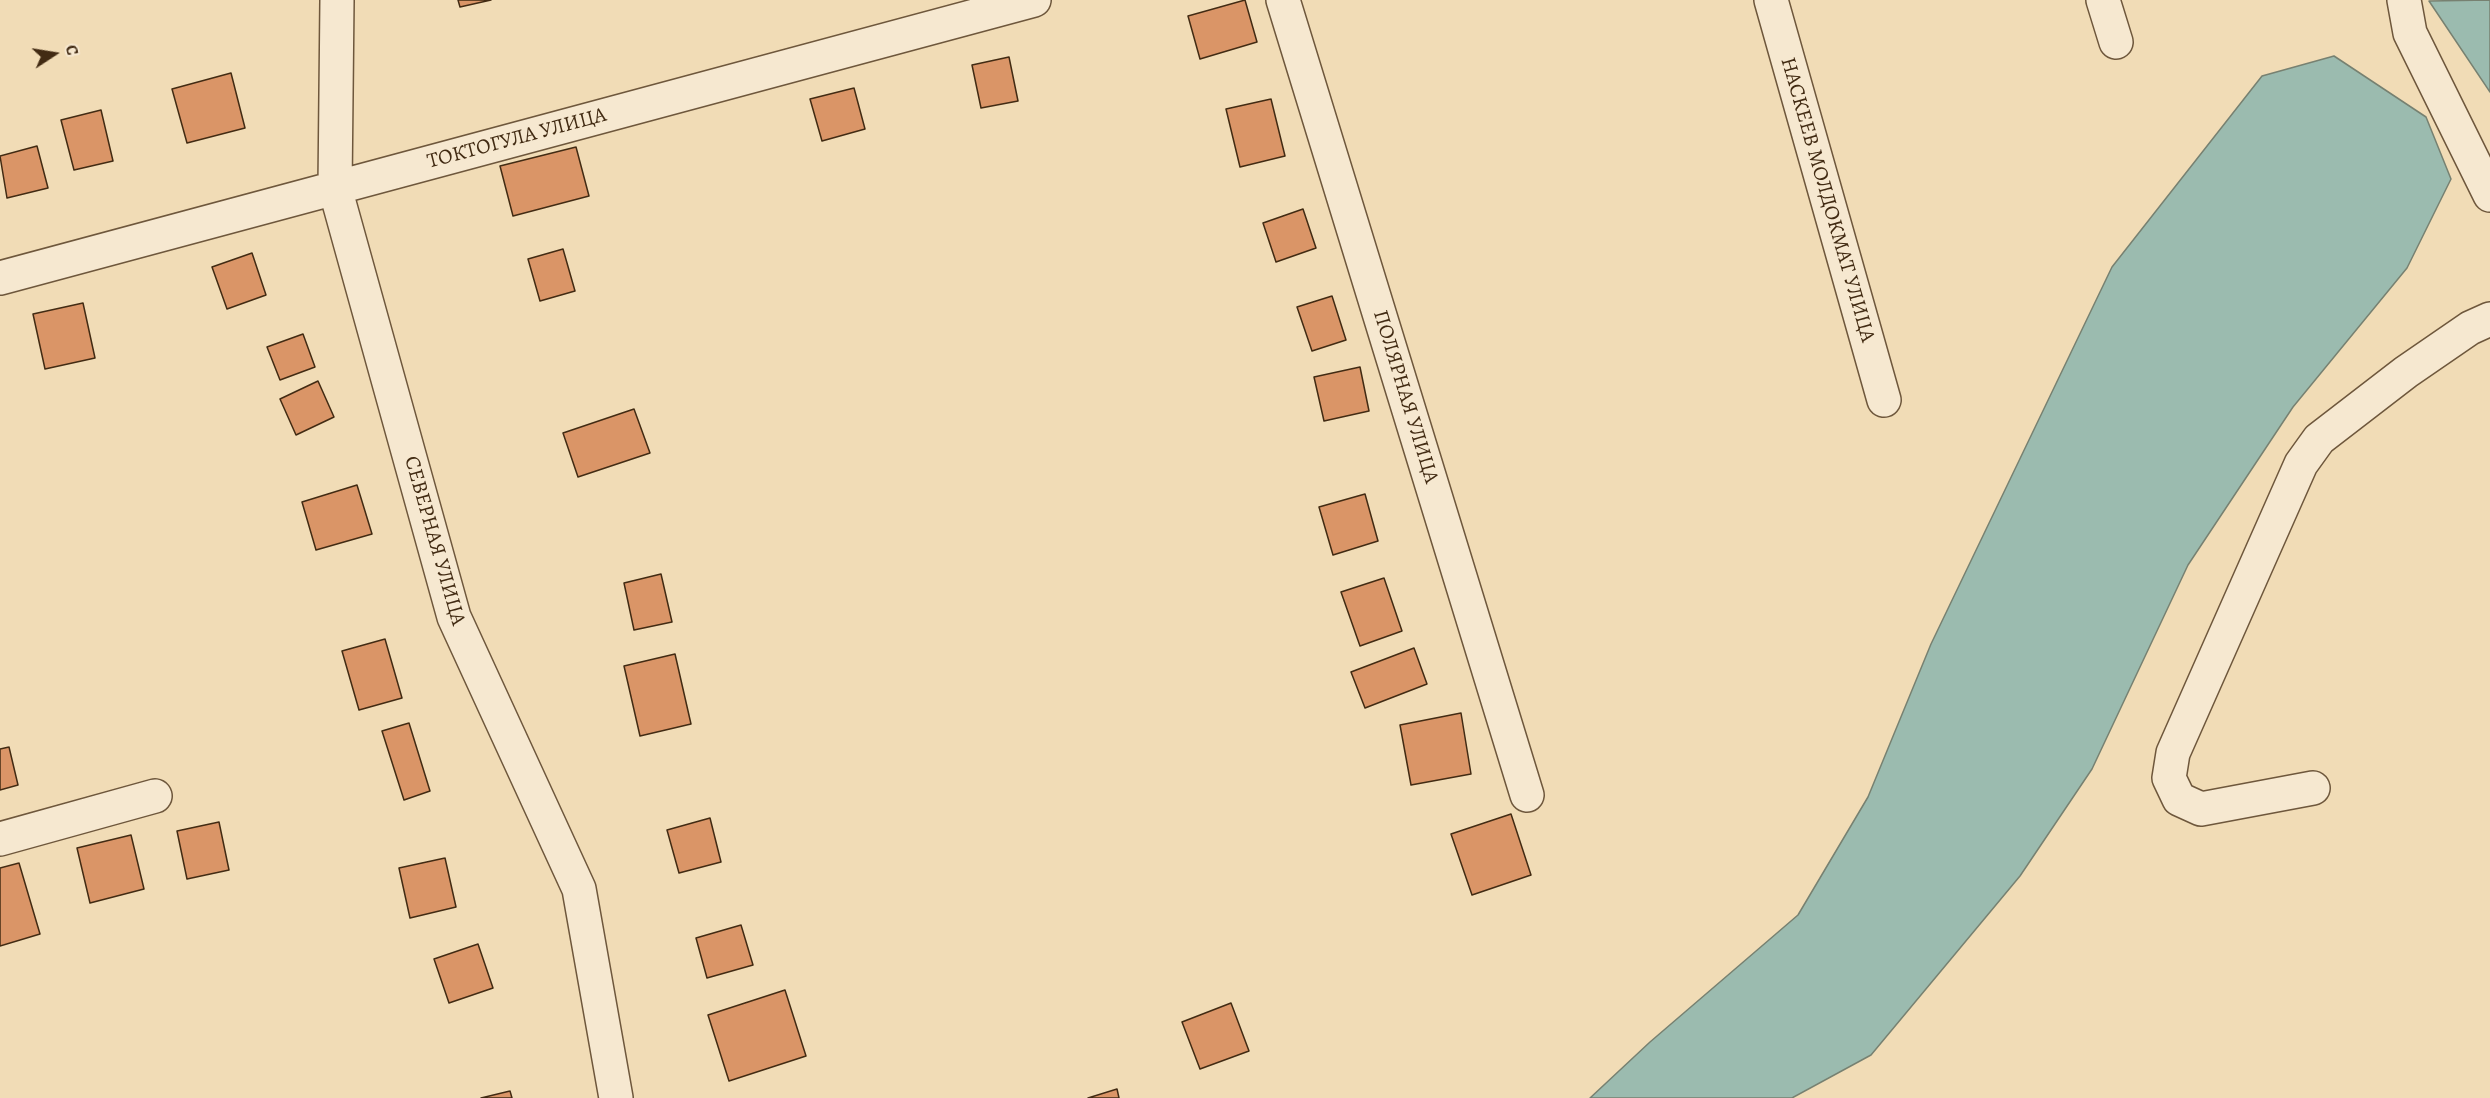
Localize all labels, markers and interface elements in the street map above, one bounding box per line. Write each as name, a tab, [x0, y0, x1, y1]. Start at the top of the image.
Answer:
north arrow	[24, 24, 84, 84]
text: С	[60, 43, 83, 57]
street label: НАСКЕЕВ МОЛДОКМАТ УЛИЦА	[1774, 55, 1880, 345]
street label: ТОКТОГУЛА УЛИЦА	[425, 103, 609, 175]
street label: ПОЛЯРНАЯ УЛИЦА	[1367, 307, 1443, 487]
street label: СЕВЕРНАЯ УЛИЦА	[398, 453, 470, 629]

